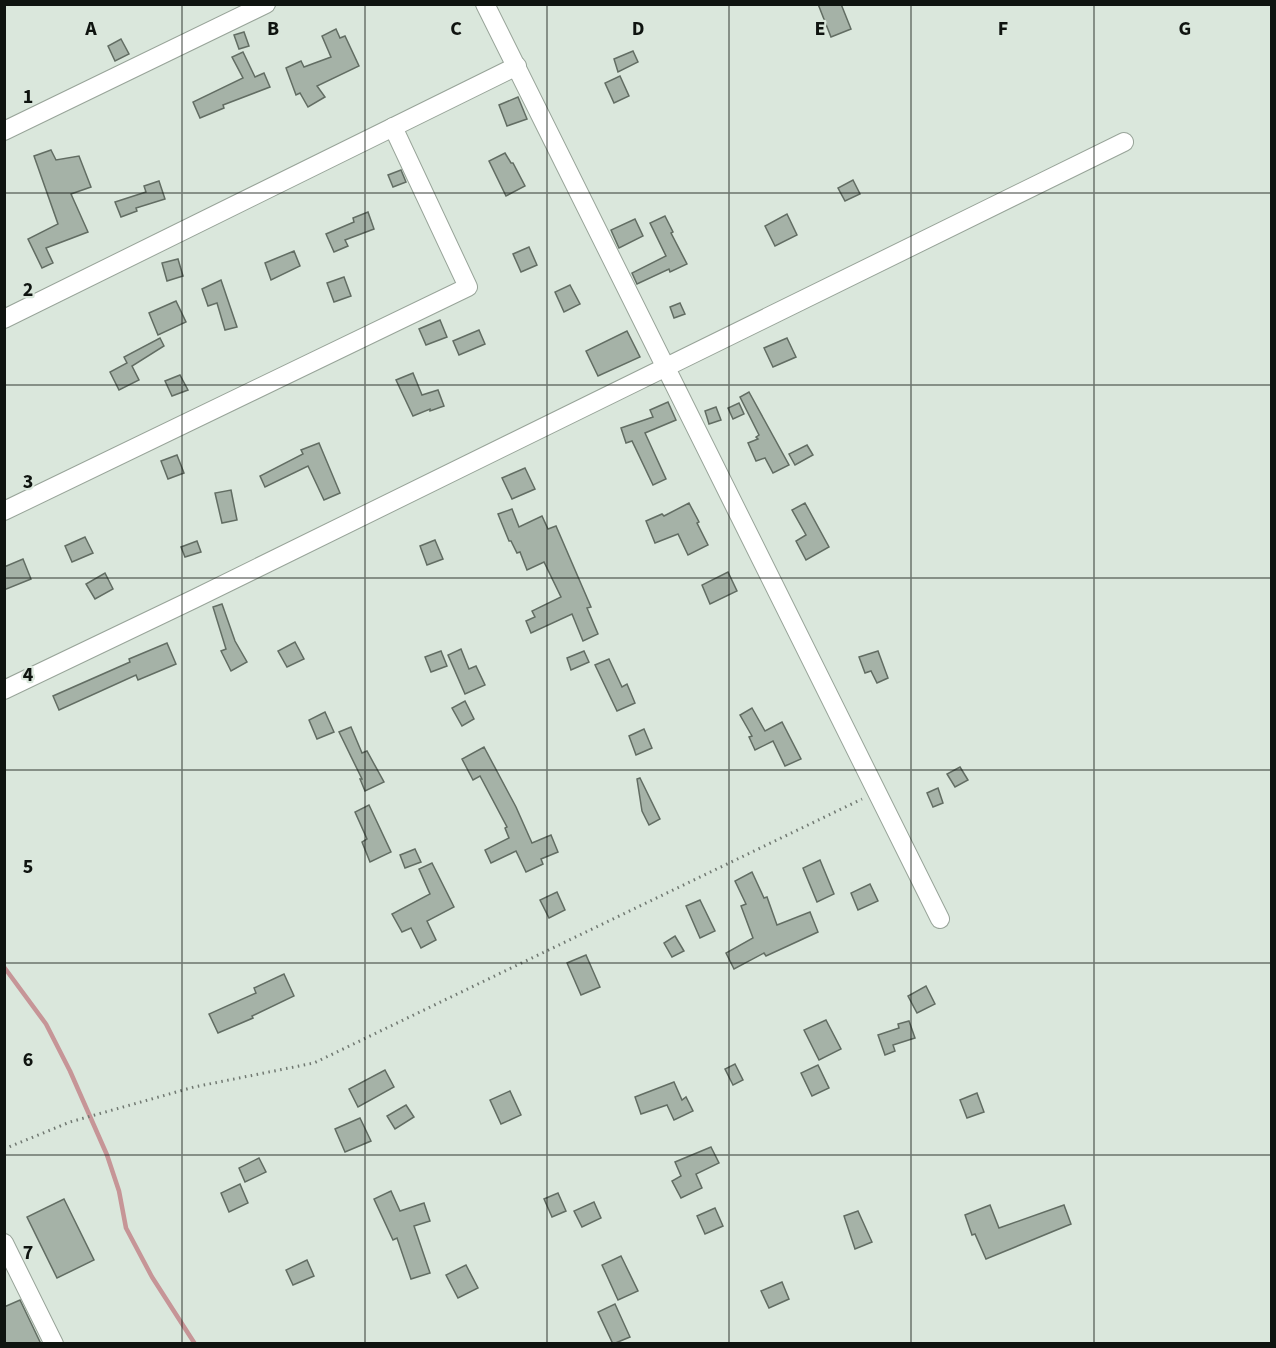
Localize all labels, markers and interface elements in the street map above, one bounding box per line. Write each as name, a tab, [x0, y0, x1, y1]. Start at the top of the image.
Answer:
text: A	[84, 15, 97, 43]
text: B	[267, 15, 279, 43]
text: C	[450, 15, 462, 43]
text: D	[632, 15, 644, 43]
text: E	[815, 15, 825, 43]
text: F	[998, 15, 1008, 43]
text: G	[1179, 15, 1191, 43]
text: 1	[23, 83, 33, 111]
text: 2	[23, 276, 33, 304]
text: 3	[23, 468, 33, 496]
text: 4	[23, 661, 34, 689]
text: 5	[23, 853, 33, 881]
text: 6	[23, 1046, 33, 1074]
text: 7	[23, 1239, 33, 1267]

